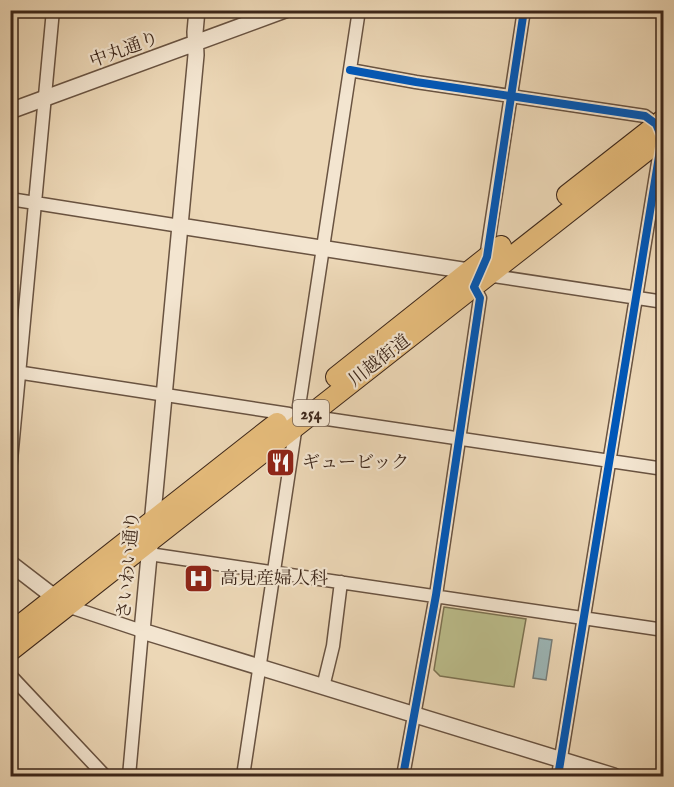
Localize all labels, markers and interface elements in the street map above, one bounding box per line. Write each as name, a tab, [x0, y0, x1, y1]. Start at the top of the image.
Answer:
street label: 中丸通り	[87, 27, 162, 74]
street label: 川越街道	[344, 330, 415, 392]
road number: 254	[293, 400, 329, 426]
restaurant icon: ギュービック	[265, 446, 297, 478]
place label: ギュービック	[302, 452, 409, 475]
street label: さいわい通り	[113, 510, 146, 620]
hospital icon: 高見産婦人科	[183, 562, 215, 594]
place label: 高見産婦人科	[220, 568, 328, 591]

